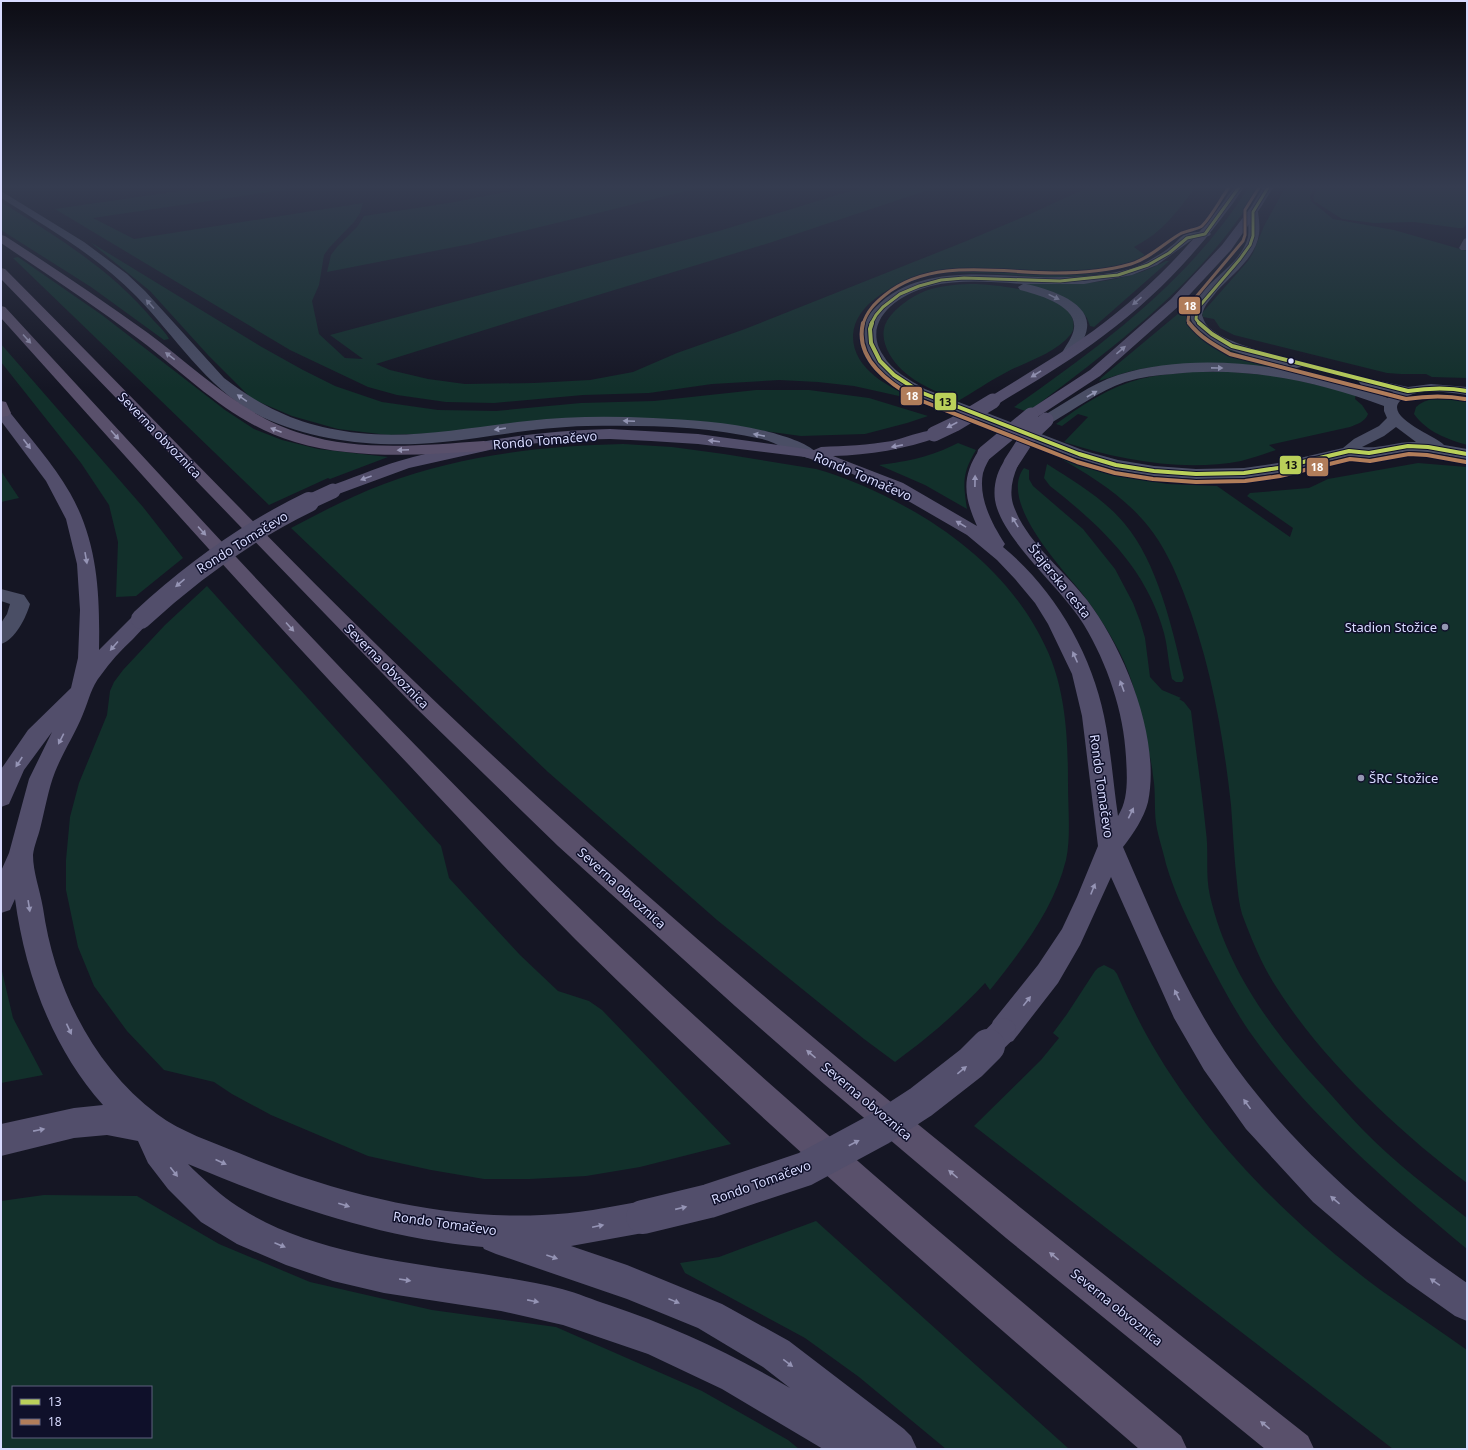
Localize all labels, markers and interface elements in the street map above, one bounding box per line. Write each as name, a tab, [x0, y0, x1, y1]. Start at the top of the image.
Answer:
one-way arrow	[1048, 294, 1059, 300]
one-way arrow	[1132, 296, 1142, 305]
line badge: 18	[1178, 296, 1201, 315]
text: 18	[1184, 298, 1196, 313]
one-way arrow	[146, 299, 155, 310]
one-way arrow	[22, 334, 32, 344]
one-way arrow	[1116, 346, 1127, 355]
one-way arrow	[164, 352, 175, 361]
unlabelled marker	[1286, 356, 1296, 366]
one-way arrow	[1211, 365, 1223, 372]
one-way arrow	[1030, 370, 1042, 377]
line badge: 18	[900, 386, 923, 406]
street label: Severna obvoznica	[114, 388, 206, 482]
text: 18	[906, 388, 918, 403]
one-way arrow	[1086, 390, 1098, 397]
line badge: 13	[934, 392, 957, 411]
one-way arrow	[237, 394, 247, 402]
text: 13	[939, 394, 951, 409]
one-way arrow	[623, 418, 635, 425]
one-way arrow	[946, 422, 958, 429]
street label: Rondo Tomačevo	[492, 426, 598, 454]
one-way arrow	[494, 426, 506, 432]
one-way arrow	[269, 427, 281, 433]
one-way arrow	[110, 430, 119, 440]
one-way arrow	[752, 431, 765, 437]
one-way arrow	[708, 438, 720, 444]
one-way arrow	[23, 439, 31, 450]
one-way arrow	[891, 443, 903, 449]
one-way arrow	[396, 447, 409, 453]
street label: Rondo Tomačevo	[811, 447, 915, 505]
line badge: 13	[1279, 455, 1302, 475]
text: 13	[1285, 457, 1297, 472]
line badge: 18	[1306, 457, 1329, 477]
text: 18	[1311, 459, 1323, 474]
one-way arrow	[972, 474, 978, 487]
one-way arrow	[359, 475, 371, 481]
street label: Rondo Tomačevo	[193, 507, 291, 577]
one-way arrow	[1011, 516, 1018, 528]
one-way arrow	[955, 520, 967, 527]
one-way arrow	[197, 526, 207, 536]
street label: Štajerska cesta	[1024, 540, 1096, 622]
one-way arrow	[83, 552, 89, 565]
one-way arrow	[175, 579, 186, 588]
place label: Stadion Stožice	[1345, 618, 1437, 636]
street label: Severna obvoznica	[341, 620, 433, 712]
marker: Stadion Stožice	[1440, 622, 1450, 632]
one-way arrow	[285, 623, 294, 632]
one-way arrow	[110, 642, 119, 651]
one-way arrow	[1072, 652, 1078, 663]
one-way arrow	[1119, 679, 1125, 691]
one-way arrow	[57, 733, 64, 744]
street label: Rondo Tomačevo	[1086, 733, 1118, 839]
one-way arrow	[15, 756, 22, 767]
place label: ŠRC Stožice	[1369, 769, 1438, 787]
marker: ŠRC Stožice	[1356, 773, 1366, 783]
one-way arrow	[1128, 807, 1134, 818]
street label: Severna obvoznica	[574, 843, 670, 933]
one-way arrow	[1091, 883, 1097, 895]
one-way arrow	[26, 900, 32, 912]
one-way arrow	[1174, 989, 1180, 1001]
one-way arrow	[1023, 995, 1032, 1006]
one-way arrow	[66, 1023, 72, 1034]
one-way arrow	[806, 1050, 816, 1059]
street label: Severna obvoznica	[818, 1058, 916, 1144]
one-way arrow	[956, 1066, 967, 1075]
one-way arrow	[1243, 1099, 1251, 1110]
one-way arrow	[33, 1127, 45, 1133]
one-way arrow	[848, 1140, 860, 1146]
street label: Rondo Tomačevo	[709, 1156, 813, 1208]
one-way arrow	[216, 1159, 227, 1165]
one-way arrow	[170, 1167, 179, 1178]
one-way arrow	[948, 1170, 958, 1179]
one-way arrow	[1329, 1195, 1340, 1204]
one-way arrow	[338, 1202, 350, 1208]
one-way arrow	[675, 1205, 687, 1211]
street label: Rondo Tomačevo	[392, 1207, 498, 1239]
one-way arrow	[592, 1223, 604, 1229]
one-way arrow	[275, 1242, 286, 1248]
one-way arrow	[1048, 1252, 1059, 1261]
one-way arrow	[546, 1254, 558, 1260]
street label: Severna obvoznica	[1067, 1264, 1167, 1350]
one-way arrow	[399, 1277, 411, 1283]
one-way arrow	[1430, 1278, 1440, 1286]
one-way arrow	[527, 1298, 539, 1304]
one-way arrow	[669, 1299, 681, 1305]
one-way arrow	[782, 1359, 793, 1368]
legend	[12, 1386, 152, 1438]
text: 13	[48, 1393, 62, 1410]
text: 18	[48, 1413, 62, 1430]
one-way arrow	[1259, 1420, 1270, 1429]

